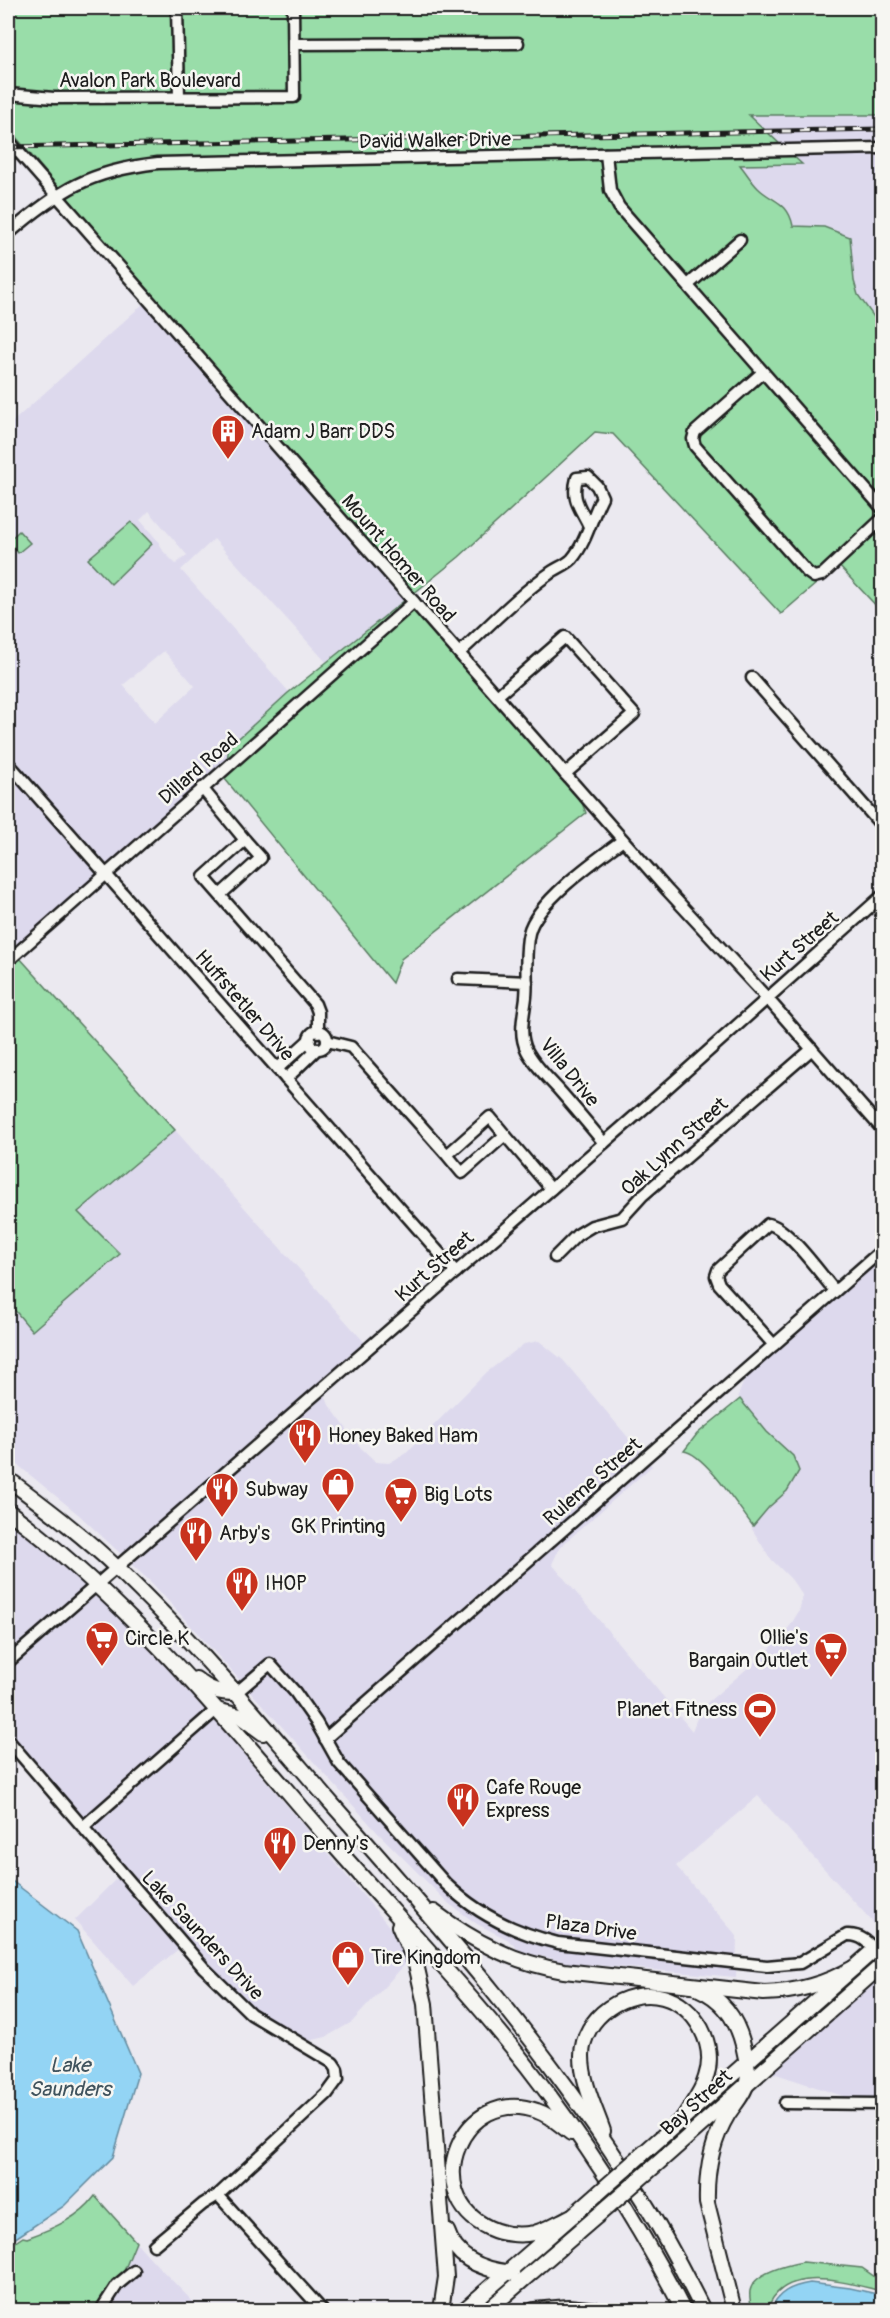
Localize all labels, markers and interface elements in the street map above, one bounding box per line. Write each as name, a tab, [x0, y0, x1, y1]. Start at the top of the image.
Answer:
street label: Avalon Park Boulevard	[59, 68, 241, 93]
street label: David Walker Drive	[359, 127, 511, 154]
building icon: Adam J Barr DDS	[210, 413, 246, 460]
place label: Adam J Barr DDS	[251, 419, 395, 444]
street label: Mount Homer Road	[336, 489, 461, 628]
street label: Dillard Road	[153, 727, 243, 810]
street label: Kurt Street	[755, 905, 844, 987]
street label: Huffstetler Drive	[189, 944, 300, 1066]
street label: Villa Drive	[534, 1033, 605, 1112]
street label: Oak Lynn Street	[616, 1091, 734, 1201]
street label: Kurt Street	[390, 1225, 479, 1307]
restaurant icon: Honey Baked Ham	[287, 1417, 323, 1464]
place label: Honey Baked Ham	[328, 1423, 478, 1448]
street label: Ruleme Street	[538, 1431, 647, 1531]
shop icon: GK Printing	[320, 1466, 356, 1513]
restaurant icon: Subway	[204, 1471, 240, 1518]
supermarket icon: Big Lots	[383, 1476, 419, 1523]
place label: Subway	[245, 1477, 308, 1502]
place label: Big Lots	[424, 1482, 492, 1507]
place label: GK Printing	[291, 1514, 385, 1539]
restaurant icon: Arby's	[178, 1515, 214, 1562]
place label: Arby's	[219, 1521, 270, 1546]
restaurant icon: IHOP	[224, 1565, 260, 1612]
place label: IHOP	[265, 1571, 307, 1596]
supermarket icon: Circle K	[84, 1620, 120, 1667]
place label: Ollie's Bargain Outlet	[688, 1625, 809, 1673]
place label: Circle K	[125, 1626, 189, 1651]
supermarket icon: Ollie's Bargain Outlet	[813, 1631, 849, 1678]
sports icon: Planet Fitness	[742, 1691, 778, 1738]
place label: Planet Fitness	[616, 1697, 737, 1722]
place label: Cafe Rouge Express	[486, 1775, 581, 1823]
restaurant icon: Cafe Rouge Express	[445, 1781, 481, 1828]
restaurant icon: Denny's	[262, 1825, 298, 1872]
place label: Denny's	[303, 1831, 368, 1856]
street label: Lake Saunders Drive	[136, 1865, 269, 2005]
street label: Plaza Drive	[544, 1909, 638, 1946]
shop icon: Tire Kingdom	[330, 1939, 366, 1986]
place label: Tire Kingdom	[371, 1945, 481, 1970]
water label: Lake Saunders	[29, 2052, 113, 2103]
street label: Bay Street	[655, 2063, 738, 2141]

